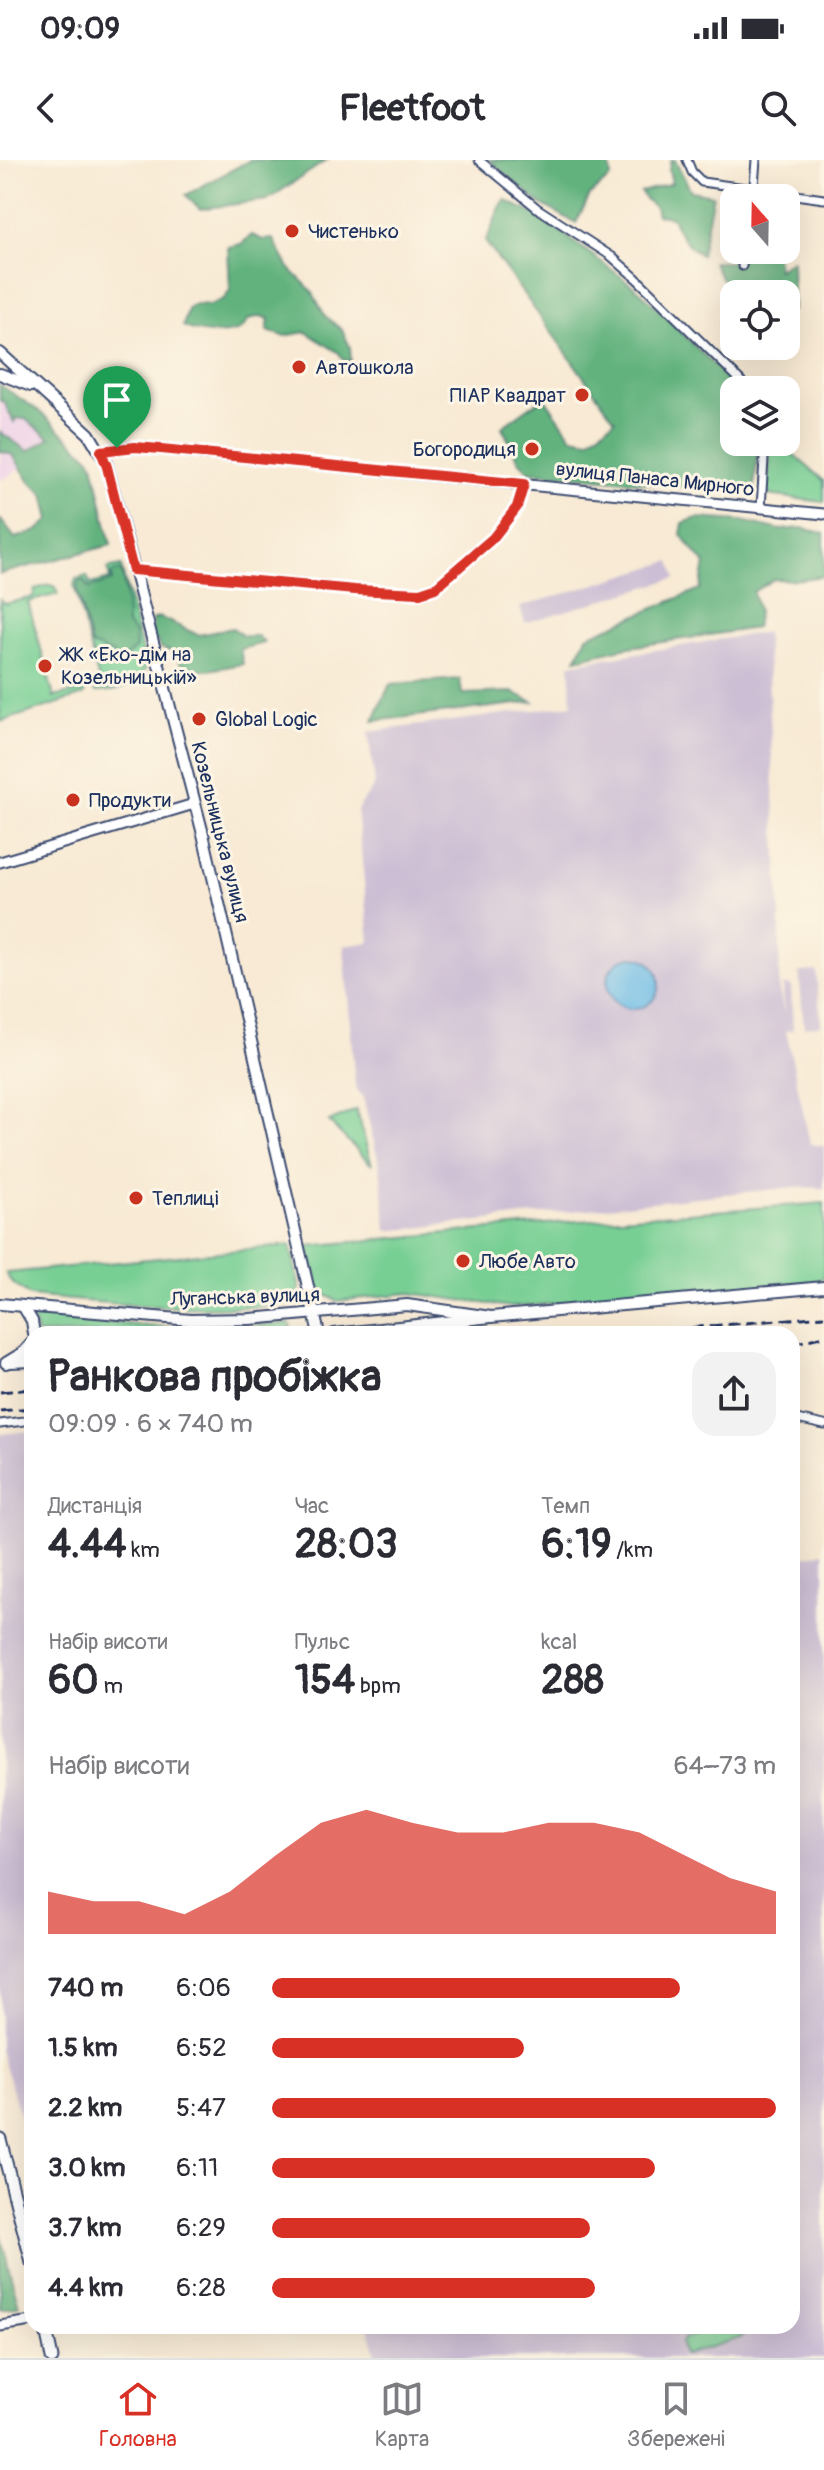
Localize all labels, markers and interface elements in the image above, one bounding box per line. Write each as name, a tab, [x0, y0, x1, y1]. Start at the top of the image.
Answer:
text: 09:09	[40, 10, 120, 47]
icon: back	[24, 86, 68, 130]
text: Fleetfoot	[339, 86, 485, 131]
icon: search	[756, 86, 800, 130]
north arrow	[720, 184, 800, 264]
map controls	[720, 184, 800, 456]
place label: Чистенько	[308, 219, 399, 244]
marker: Чистенько	[283, 222, 301, 240]
button: locate	[720, 280, 800, 360]
place label: Автошкола	[315, 355, 414, 380]
marker: Автошкола	[290, 358, 308, 376]
pin	[83, 366, 151, 448]
button: layers	[720, 376, 800, 456]
icon: arrive	[95, 378, 139, 422]
place label: ПІАР Квадрат	[450, 383, 566, 408]
marker: ПІАР Квадрат	[573, 386, 591, 404]
place label: Богородиця	[413, 437, 516, 462]
marker: Богородиця	[523, 440, 541, 458]
street label: вулиця Панаса Мирного	[554, 456, 756, 502]
place label: ЖК «Еко-дім на Козельницькій»	[58, 642, 197, 690]
marker: ЖК «Еко-дім на Козельницькій»	[36, 657, 54, 675]
place label: Global Logic	[215, 707, 318, 732]
marker: Global Logic	[190, 710, 208, 728]
street label: Козельницька вулиця	[185, 739, 255, 925]
place label: Продукти	[89, 788, 171, 813]
marker: Продукти	[64, 791, 82, 809]
place label: Теплиці	[152, 1186, 219, 1211]
marker: Теплиці	[127, 1189, 145, 1207]
place label: Любе Авто	[478, 1249, 576, 1274]
marker: Любе Авто	[454, 1252, 472, 1270]
street label: Луганська вулиця	[169, 1282, 320, 1312]
text: Ранкова пробіжка	[48, 1350, 381, 1405]
button: share	[692, 1352, 776, 1436]
text: 09:09 · 6 × 740 m	[48, 1408, 253, 1440]
text: Дистанція	[48, 1492, 142, 1520]
text: Час	[295, 1492, 329, 1520]
text: Темп	[541, 1492, 590, 1520]
text: 4.44	[48, 1520, 126, 1569]
text: 28:03	[295, 1520, 398, 1569]
text: 6:19	[541, 1520, 612, 1569]
text: km	[126, 1536, 160, 1564]
text: /km	[612, 1536, 653, 1564]
text: Набір висоти	[48, 1628, 168, 1656]
text: Пульс	[295, 1628, 350, 1656]
text: kcal	[541, 1628, 577, 1656]
text: 60	[48, 1656, 99, 1705]
text: 154	[295, 1656, 355, 1705]
text: 288	[541, 1656, 604, 1705]
text: m	[99, 1672, 123, 1700]
text: bpm	[355, 1672, 401, 1700]
text: Набір висоти	[48, 1750, 189, 1782]
text: 64–73 m	[673, 1750, 776, 1782]
text: 740 m	[48, 1972, 123, 2004]
text: 6:06	[176, 1972, 231, 2004]
text: 1.5 km	[48, 2032, 118, 2064]
text: 6:52	[176, 2032, 227, 2064]
text: 2.2 km	[48, 2092, 122, 2124]
text: 5:47	[176, 2092, 226, 2124]
text: 3.0 km	[48, 2152, 126, 2184]
text: 6:11	[176, 2152, 218, 2184]
text: 3.7 km	[48, 2212, 122, 2244]
text: 6:29	[176, 2212, 226, 2244]
text: 4.4 km	[48, 2272, 123, 2304]
text: 6:28	[176, 2272, 226, 2304]
tab: Головна	[99, 2377, 177, 2453]
tab: Карта	[375, 2377, 429, 2453]
tab: Збережені	[627, 2377, 725, 2453]

